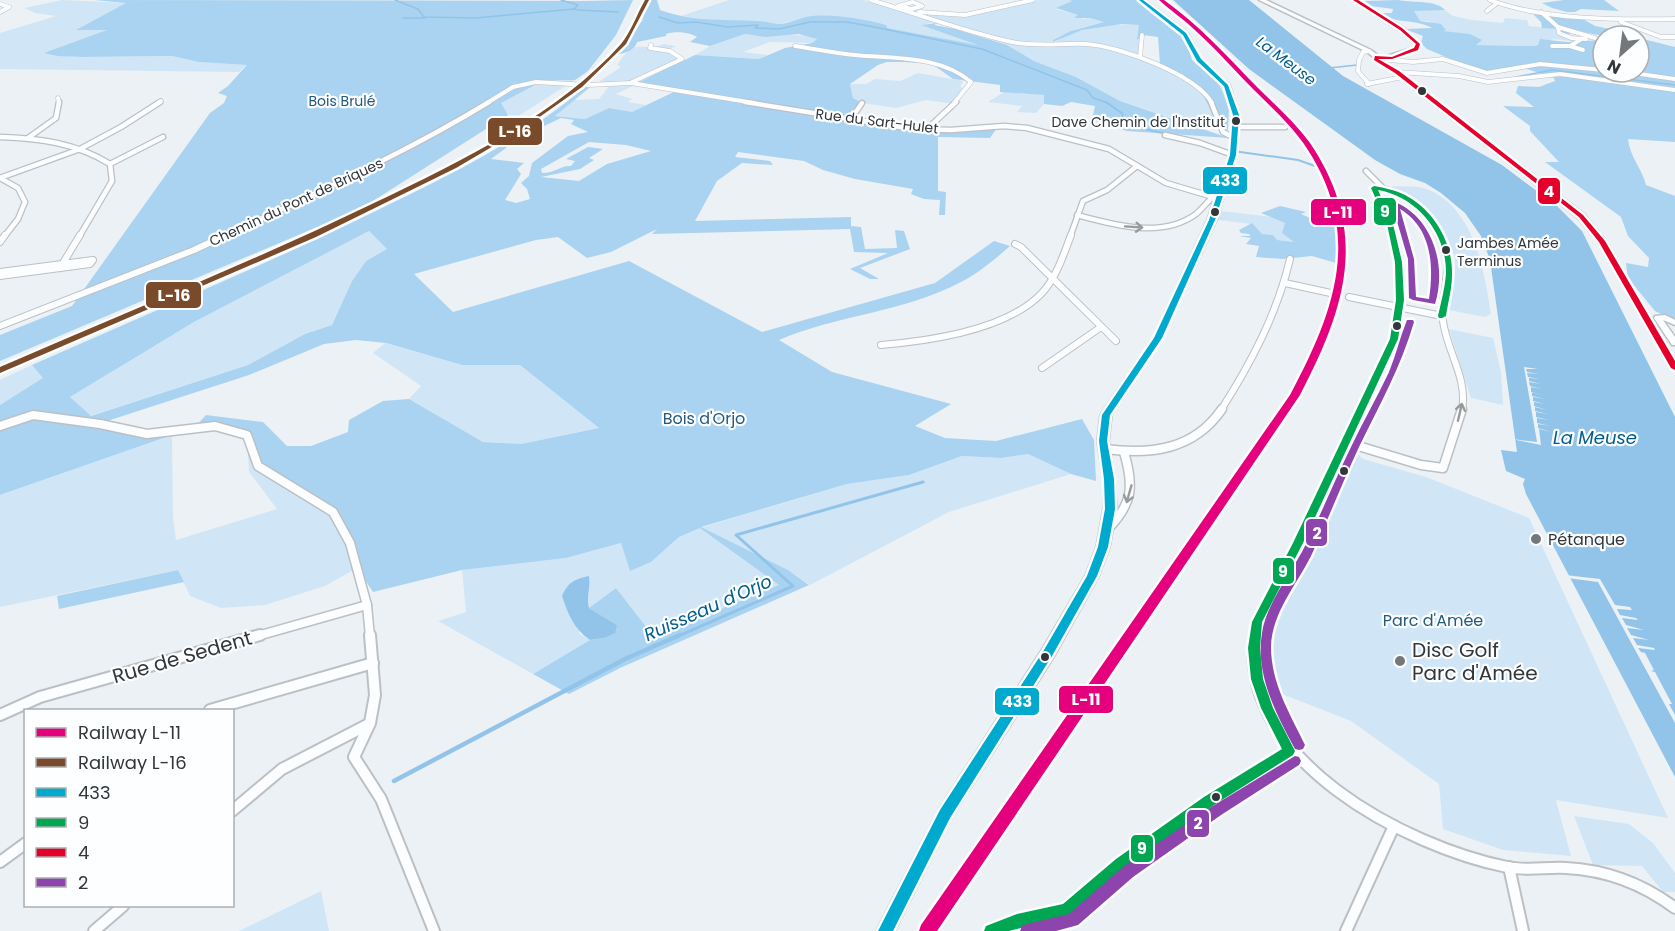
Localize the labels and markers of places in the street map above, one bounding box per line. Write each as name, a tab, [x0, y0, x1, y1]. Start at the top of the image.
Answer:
unlabelled marker	[1416, 85, 1428, 97]
place label: Dave Chemin de l'Institut	[1051, 112, 1225, 132]
marker: Dave Chemin de l'Institut	[1230, 115, 1242, 127]
unlabelled marker	[1209, 206, 1221, 218]
place label: Jambes Amée Terminus	[1457, 233, 1559, 271]
marker: Jambes Amée Terminus	[1440, 244, 1452, 256]
unlabelled marker	[1391, 320, 1403, 332]
unlabelled marker	[1338, 465, 1350, 477]
place label: Pétanque	[1548, 528, 1625, 551]
marker: Pétanque	[1529, 532, 1543, 546]
place label: Disc Golf Parc d'Amée	[1412, 636, 1538, 687]
unlabelled marker	[1039, 651, 1051, 663]
marker: Disc Golf Parc d'Amée	[1393, 654, 1407, 668]
unlabelled marker	[1210, 791, 1222, 803]

